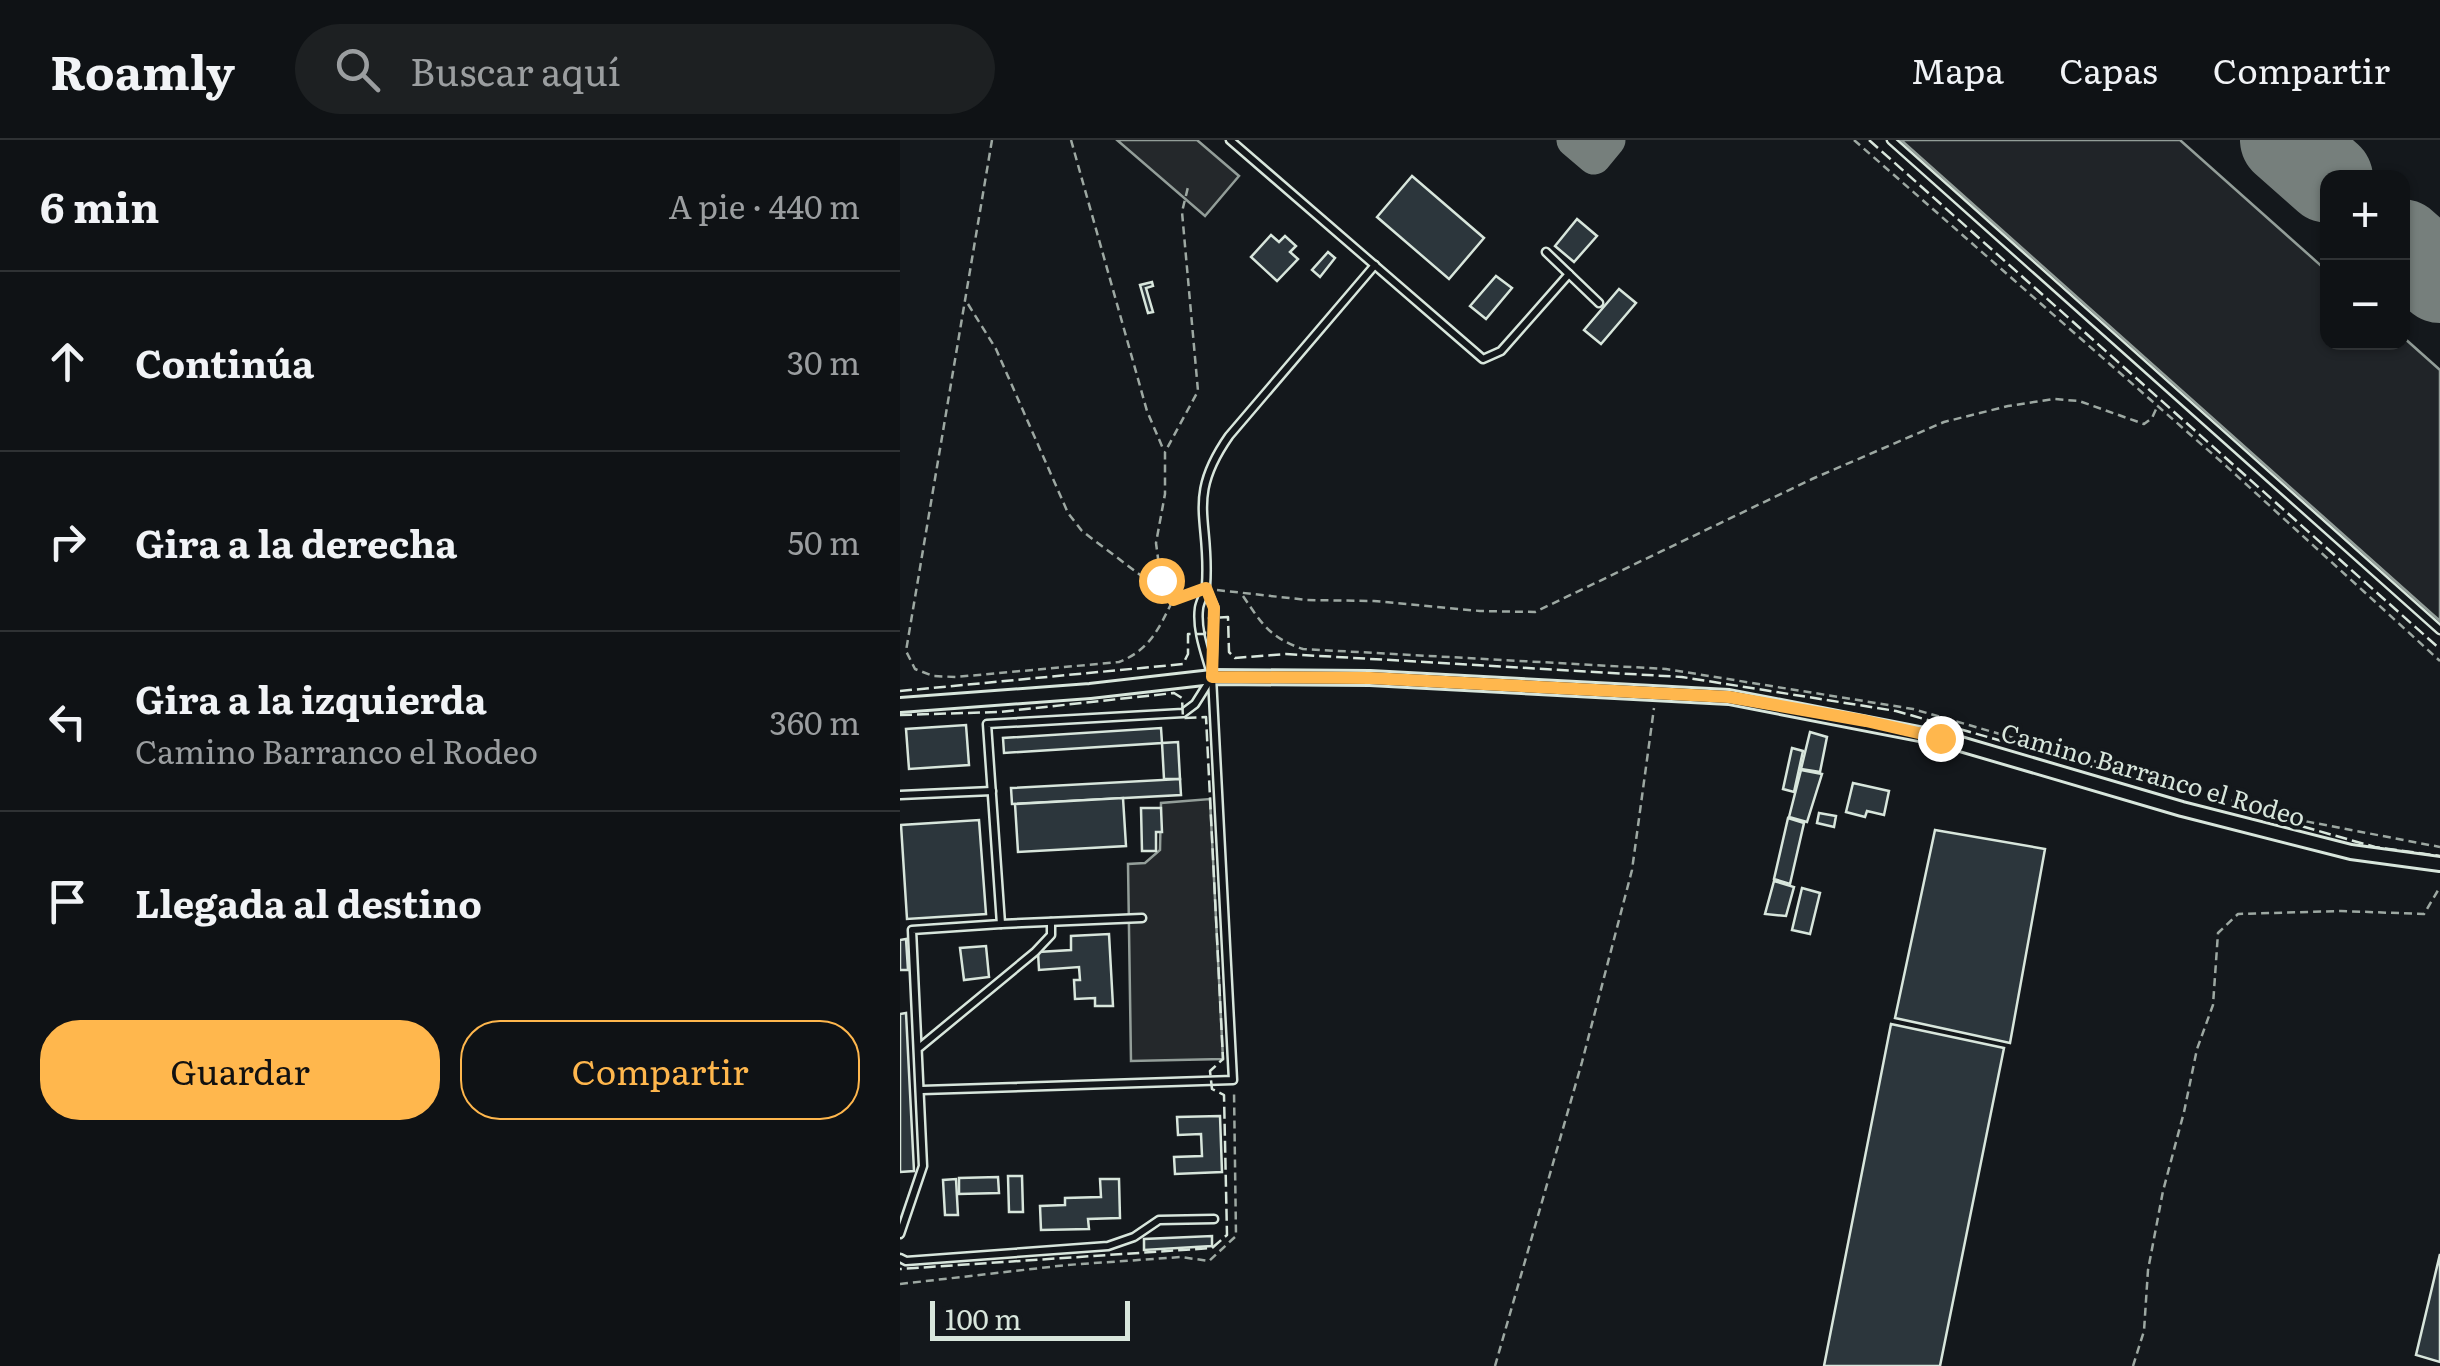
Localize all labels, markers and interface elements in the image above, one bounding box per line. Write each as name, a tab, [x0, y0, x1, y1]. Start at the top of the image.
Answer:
search box	[295, 24, 995, 114]
text: Roamly	[50, 34, 235, 105]
text: Buscar aquí	[410, 41, 620, 98]
icon: search	[330, 42, 385, 97]
text: Mapa	[1911, 43, 2004, 95]
text: Capas	[2059, 43, 2158, 95]
text: Compartir	[2213, 43, 2390, 95]
map controls	[2320, 170, 2410, 350]
button: +	[2320, 170, 2410, 260]
text: 6 min	[40, 174, 159, 236]
text: A pie · 440 m	[668, 181, 860, 229]
button: −	[2320, 260, 2410, 350]
text: Continúa	[135, 333, 314, 390]
icon: ahead	[40, 334, 95, 389]
text: 30 m	[787, 337, 860, 385]
text: Gira a la derecha	[135, 513, 457, 570]
icon: right	[40, 514, 95, 569]
text: 50 m	[788, 517, 860, 565]
route start	[1139, 558, 1185, 604]
text: Gira a la izquierda	[135, 669, 487, 726]
icon: left	[40, 694, 95, 749]
text: 360 m	[770, 697, 860, 745]
street label: Camino Barranco el Rodeo	[1997, 712, 2310, 835]
route end	[1918, 716, 1964, 762]
text: Camino Barranco el Rodeo	[135, 726, 538, 774]
text: Llegada al destino	[135, 873, 482, 930]
icon: arrive	[40, 874, 95, 929]
button: Guardar	[40, 1020, 440, 1120]
button: Compartir	[460, 1020, 860, 1120]
scale bar	[930, 1296, 1130, 1340]
text: 100 m	[945, 1297, 1022, 1339]

